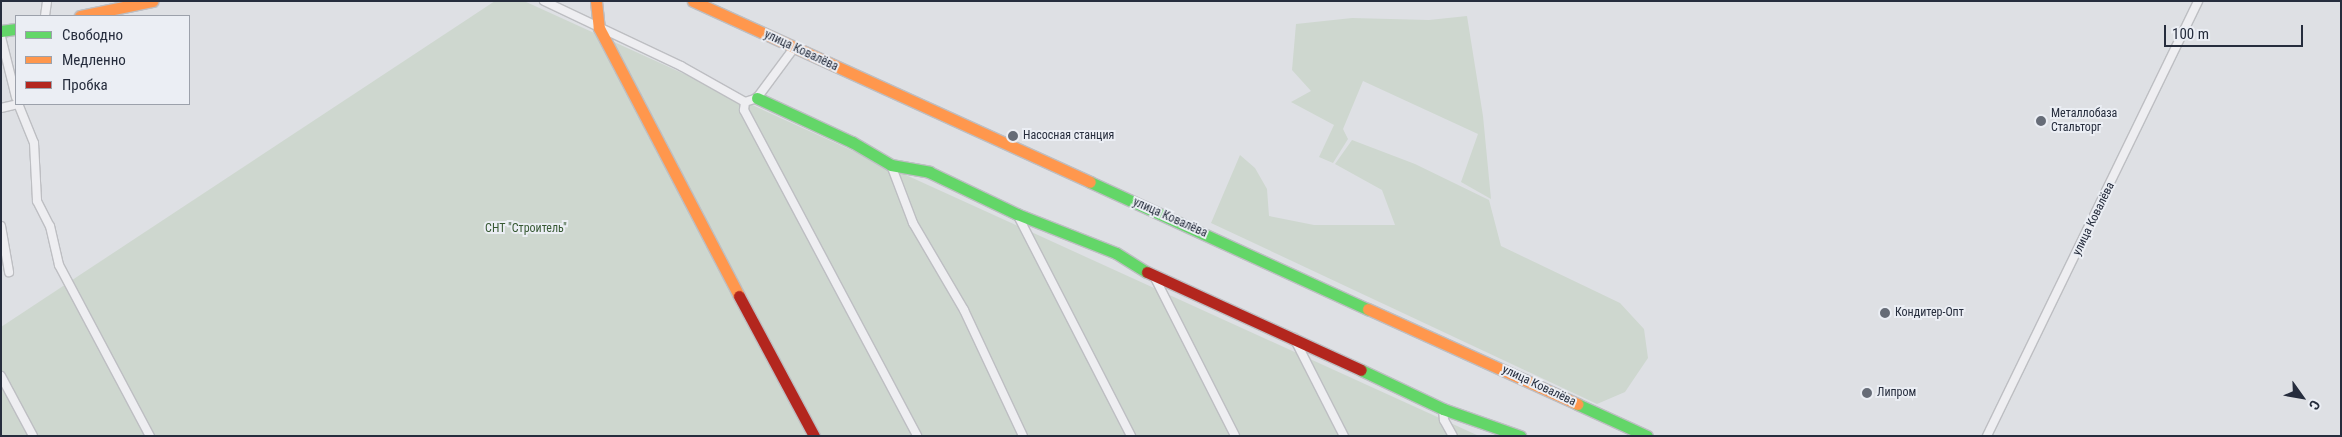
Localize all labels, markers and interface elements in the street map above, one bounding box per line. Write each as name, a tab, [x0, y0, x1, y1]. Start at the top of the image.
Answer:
legend	[15, 15, 190, 105]
scale bar	[2167, 15, 2306, 47]
text: 100 m	[2172, 25, 2209, 43]
text: Свободно	[62, 26, 123, 44]
street label: улица Ковалёва	[762, 28, 840, 74]
text: Медленно	[62, 51, 126, 69]
text: Пробка	[62, 76, 108, 94]
place label: Металлобаза Стальторг	[2051, 107, 2117, 135]
marker: Металлобаза Стальторг	[2035, 115, 2047, 127]
place label: Насосная станция	[1023, 129, 1114, 143]
marker: Насосная станция	[1007, 130, 1019, 142]
street label: улица Ковалёва	[2070, 180, 2118, 258]
street label: улица Ковалёва	[1131, 195, 1209, 241]
park label: СНТ "Строитель"	[485, 222, 567, 236]
place label: Кондитер-Опт	[1895, 306, 1964, 320]
marker: Кондитер-Опт	[1879, 307, 1891, 319]
street label: улица Ковалёва	[1500, 363, 1578, 409]
north arrow	[2277, 372, 2327, 422]
place label: Липром	[1877, 386, 1916, 400]
marker: Липром	[1861, 387, 1873, 399]
text: С	[2306, 397, 2324, 413]

